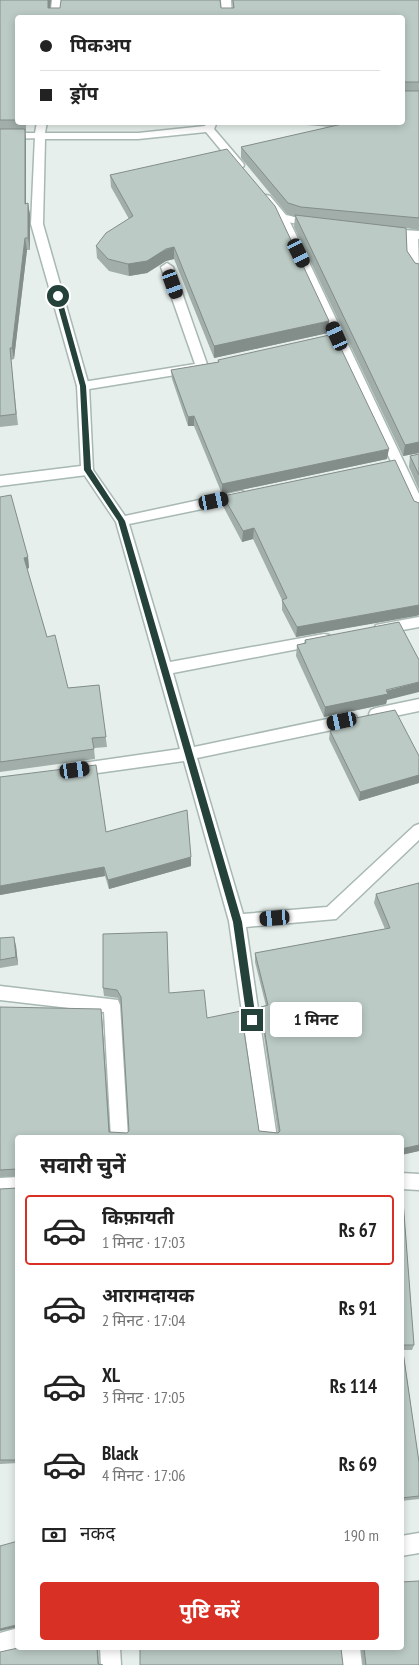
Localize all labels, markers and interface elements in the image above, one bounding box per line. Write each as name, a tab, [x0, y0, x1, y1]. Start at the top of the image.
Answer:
text: पिकअप	[70, 33, 131, 57]
text: ड्रॉप	[70, 81, 98, 105]
car	[285, 236, 312, 270]
car	[160, 267, 185, 301]
route start	[47, 285, 69, 307]
car	[324, 319, 349, 353]
car	[197, 491, 230, 511]
car	[325, 711, 358, 731]
car	[59, 760, 90, 780]
car	[259, 909, 290, 927]
callout: 1 मिनट	[270, 1002, 362, 1038]
route end	[241, 1009, 263, 1031]
text: 1 मिनट	[294, 1009, 338, 1029]
text: सवारी चुनें	[40, 1151, 125, 1179]
text: किफ़ायती	[102, 1205, 174, 1229]
icon: car	[42, 1208, 87, 1253]
text: Rs 67	[339, 1218, 377, 1242]
text: 1 मिनट · 17:03	[102, 1232, 186, 1252]
text: आरामदायक	[102, 1283, 194, 1307]
icon: car	[42, 1286, 87, 1331]
text: Rs 91	[339, 1296, 377, 1320]
text: 2 मिनट · 17:04	[102, 1310, 186, 1330]
text: XL	[102, 1363, 120, 1387]
icon: car	[42, 1364, 87, 1409]
text: Rs 114	[330, 1374, 377, 1398]
text: 3 मिनट · 17:05	[102, 1387, 186, 1407]
text: Black	[102, 1441, 138, 1465]
icon: car	[42, 1442, 87, 1487]
text: Rs 69	[339, 1452, 377, 1476]
text: 4 मिनट · 17:06	[102, 1465, 186, 1485]
icon: cash	[40, 1521, 68, 1549]
text: नकद	[80, 1521, 115, 1545]
text: 190 m	[344, 1525, 379, 1545]
button: पुष्टि करें	[40, 1582, 379, 1640]

